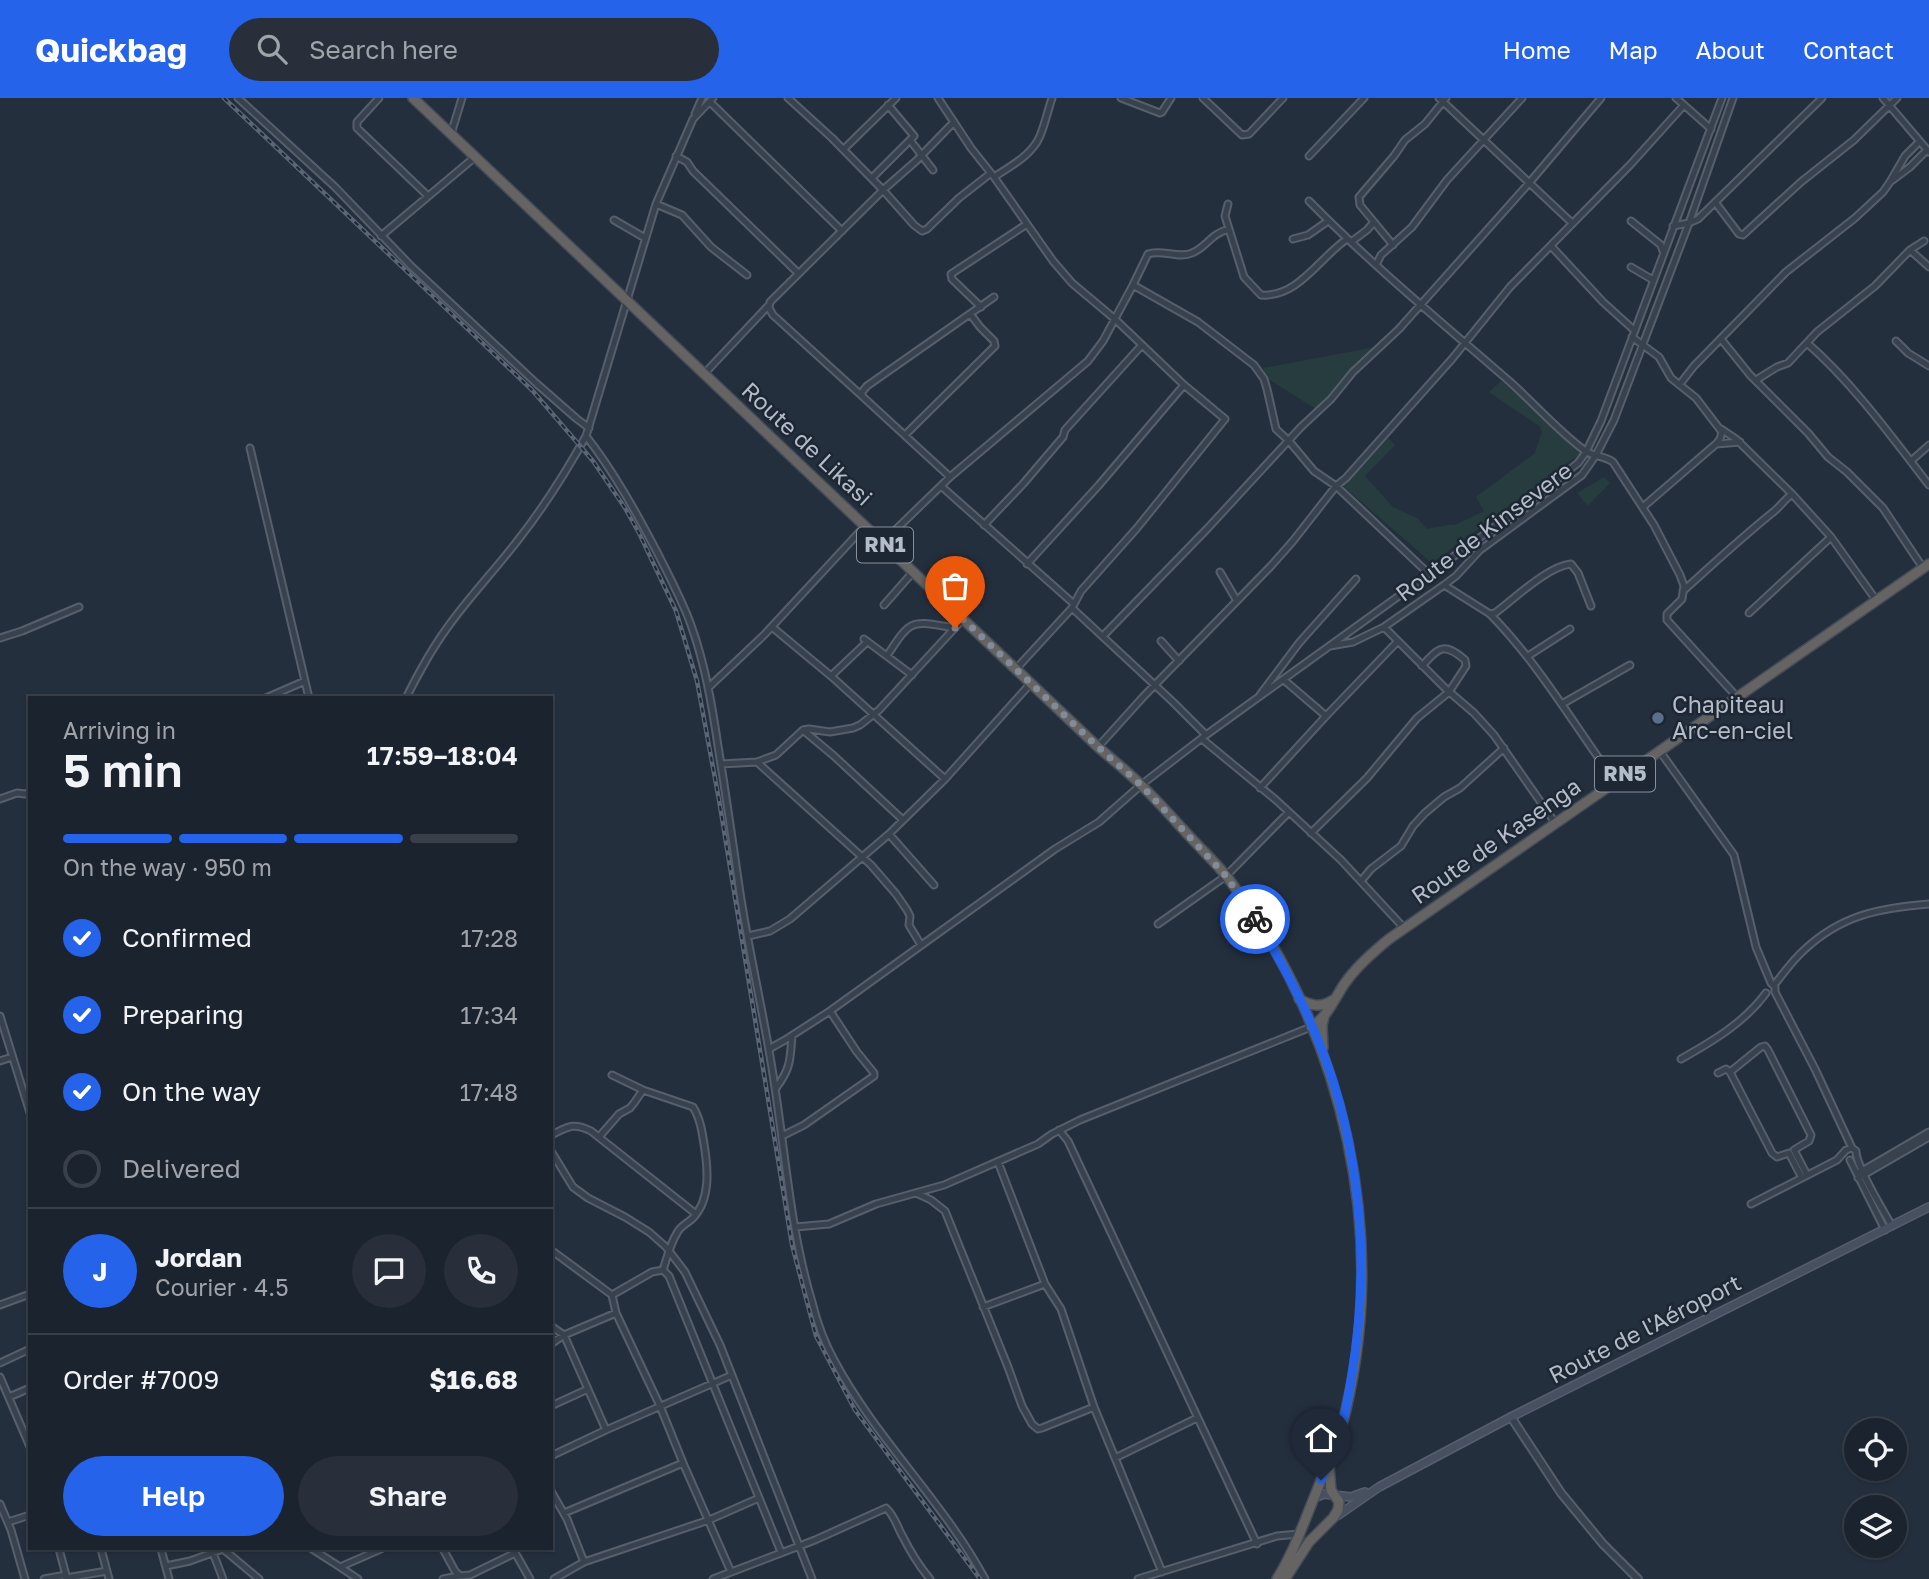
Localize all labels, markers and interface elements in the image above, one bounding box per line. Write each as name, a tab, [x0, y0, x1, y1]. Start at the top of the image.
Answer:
search box	[229, 18, 719, 81]
text: Quickbag	[35, 30, 187, 69]
icon: search	[253, 30, 291, 68]
text: Search here	[309, 34, 458, 65]
text: Home	[1503, 35, 1571, 64]
text: Map	[1609, 35, 1658, 64]
text: About	[1696, 35, 1765, 64]
text: Contact	[1803, 35, 1894, 64]
street label: Route de Likasi	[737, 376, 879, 511]
street label: Route de Kinsevere	[1390, 456, 1577, 607]
road number: RN1	[857, 528, 913, 562]
pin	[925, 556, 985, 628]
icon: bag	[936, 567, 974, 605]
place label: Chapiteau Arc-en-ciel	[1672, 690, 1793, 744]
marker: Chapiteau Arc-en-ciel	[1650, 710, 1666, 726]
text: Arriving in	[63, 716, 176, 744]
text: 17:59–18:04	[367, 740, 518, 771]
text: 5 min	[63, 742, 183, 797]
road number: RN5	[1595, 756, 1655, 792]
street label: Route de Kasenga	[1405, 771, 1585, 909]
text: On the way · 950 m	[63, 853, 272, 881]
courier	[1220, 884, 1290, 954]
icon: bike	[1236, 900, 1274, 938]
icon: check	[63, 919, 101, 957]
text: Confirmed	[122, 922, 252, 953]
text: 17:28	[460, 924, 518, 952]
icon: check	[63, 996, 101, 1034]
text: Preparing	[122, 999, 244, 1030]
text: 17:34	[460, 1001, 518, 1029]
icon: check	[63, 1073, 101, 1111]
text: On the way	[122, 1076, 261, 1107]
text: 17:48	[460, 1078, 518, 1106]
text: Delivered	[122, 1153, 241, 1184]
button: chat	[352, 1234, 426, 1308]
button: phone	[444, 1234, 518, 1308]
text: Jordan	[155, 1242, 242, 1273]
text: J	[93, 1256, 107, 1287]
street label: Route de l'Aéroport	[1544, 1268, 1745, 1389]
text: Courier · 4.5	[155, 1273, 288, 1301]
text: Order #7009	[63, 1364, 219, 1395]
text: $16.68	[429, 1364, 518, 1395]
pin	[1291, 1408, 1351, 1480]
map controls	[1844, 1418, 1907, 1558]
button: locate	[1844, 1418, 1907, 1481]
icon: home	[1302, 1419, 1340, 1457]
button: Help	[63, 1456, 284, 1536]
button: Share	[298, 1456, 518, 1536]
button: layers	[1844, 1495, 1907, 1558]

